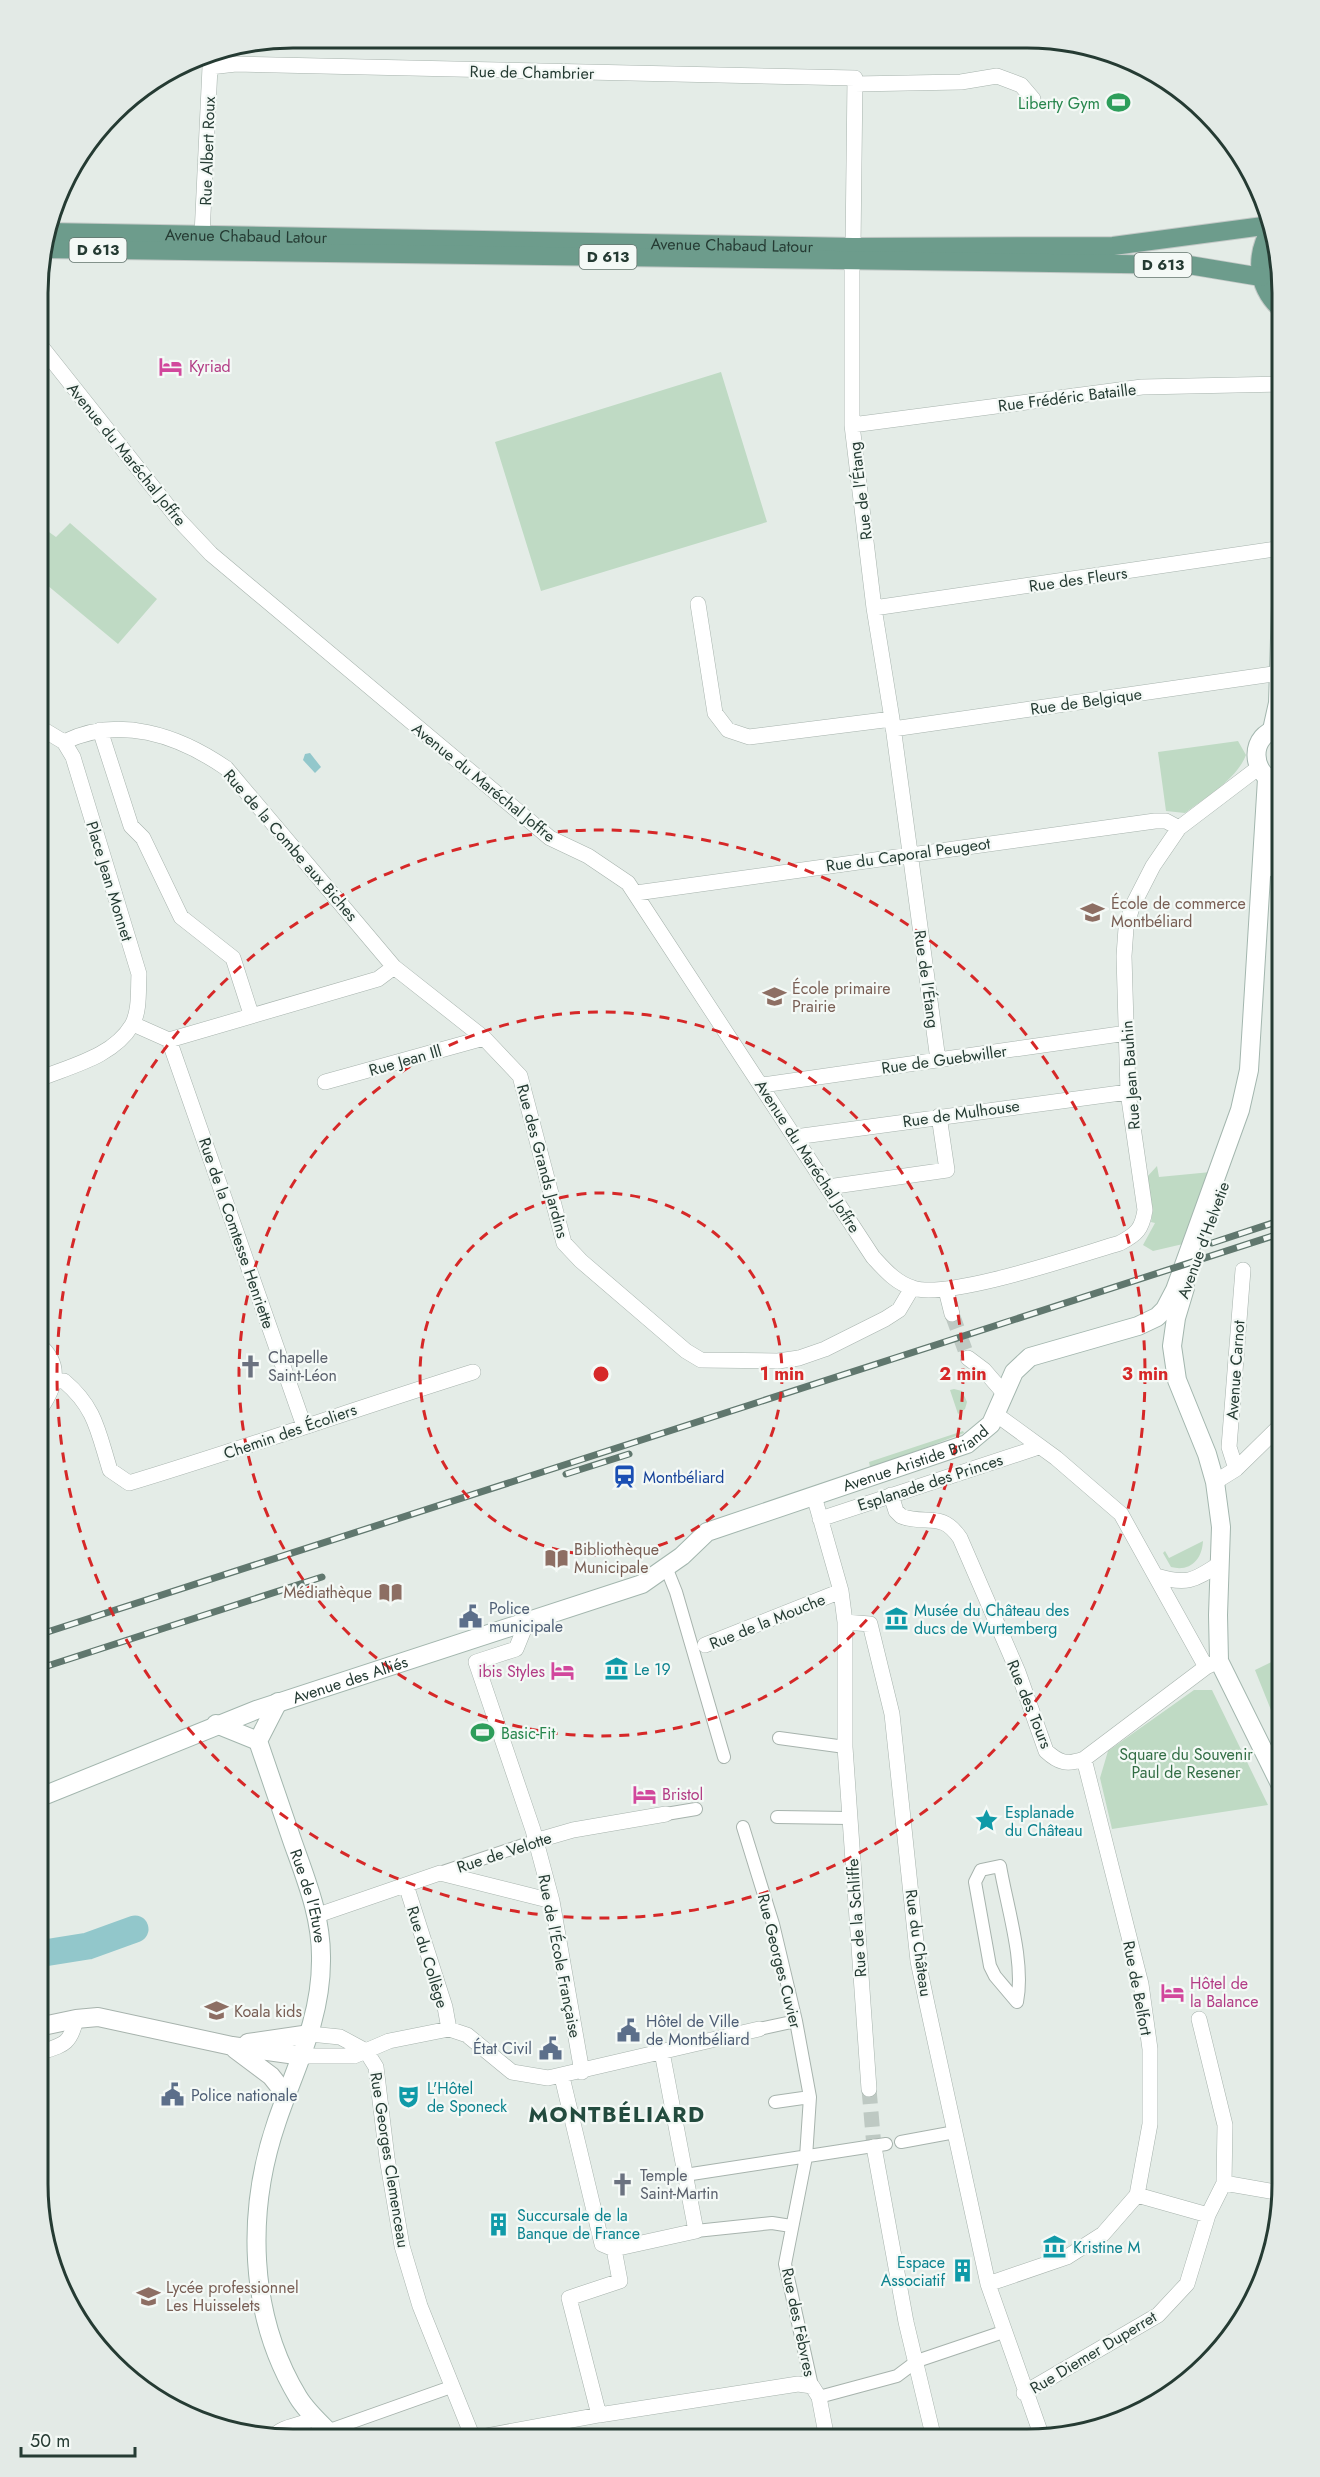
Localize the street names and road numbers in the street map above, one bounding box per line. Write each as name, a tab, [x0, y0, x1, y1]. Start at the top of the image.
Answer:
street label: Rue de Chambrier	[470, 60, 595, 85]
street label: Rue Albert Roux	[194, 96, 221, 206]
street label: Avenue Chabaud Latour	[165, 223, 328, 249]
street label: Avenue Chabaud Latour	[650, 232, 814, 258]
road number: D 613	[70, 238, 126, 262]
road number: D 613	[580, 245, 636, 269]
road number: D 613	[1134, 253, 1192, 277]
street label: Avenue du Maréchal Joffre	[61, 378, 192, 531]
street label: Rue Frédéric Bataille	[997, 378, 1137, 417]
street label: Rue de l'Étang	[843, 441, 878, 541]
street label: Rue des Fleurs	[1027, 561, 1129, 598]
street label: Rue de Belgique	[1029, 682, 1143, 721]
street label: Avenue du Maréchal Joffre	[407, 717, 560, 848]
street label: Rue de la Combe aux Biches	[218, 764, 363, 926]
street label: Place Jean Monnet	[80, 818, 139, 944]
street label: Rue du Caporal Peugeot	[824, 832, 992, 877]
street label: Rue de l'Étang	[908, 929, 945, 1030]
street label: Rue Jean Bauhin	[1115, 1020, 1146, 1130]
street label: Rue Jean Ill	[366, 1039, 444, 1082]
street label: Rue de Guebwiller	[880, 1039, 1009, 1080]
street label: Avenue du Maréchal Joffre	[749, 1075, 866, 1237]
street label: Rue des Grands Jardins	[511, 1082, 574, 1241]
street label: Rue de Mulhouse	[901, 1094, 1021, 1133]
street label: Rue de la Comtesse Henriette	[193, 1134, 280, 1332]
street label: Avenue d'Helvetie	[1172, 1178, 1235, 1302]
street label: Avenue Carnot	[1221, 1319, 1250, 1421]
street label: Chemin des Écoliers	[221, 1398, 360, 1465]
street label: Avenue Aristide Briand	[840, 1420, 994, 1497]
street label: Esplanade des Princes	[855, 1448, 1006, 1517]
street label: Rue de la Mouche	[706, 1588, 829, 1655]
street label: Avenue des Alliés	[290, 1650, 411, 1709]
street label: Rue des Tours	[1001, 1656, 1058, 1752]
street label: Rue de Velotte	[454, 1826, 555, 1879]
street label: Rue de l'Etuve	[284, 1846, 331, 1944]
street label: Rue de la Schliffe	[841, 1858, 872, 1978]
street label: Rue de l'École Française	[532, 1872, 587, 2040]
street label: Rue du Château	[900, 1888, 937, 1998]
street label: Rue Georges Cuvier	[752, 1891, 807, 2031]
street label: Rue du Collège	[401, 1903, 454, 2011]
street label: Rue de Belfort	[1117, 1939, 1158, 2038]
street label: Rue Georges Clemenceau	[364, 2071, 415, 2250]
street label: Rue des Fèbvres	[776, 2266, 821, 2379]
street label: Rue Diemer Duperret	[1026, 2305, 1161, 2399]

